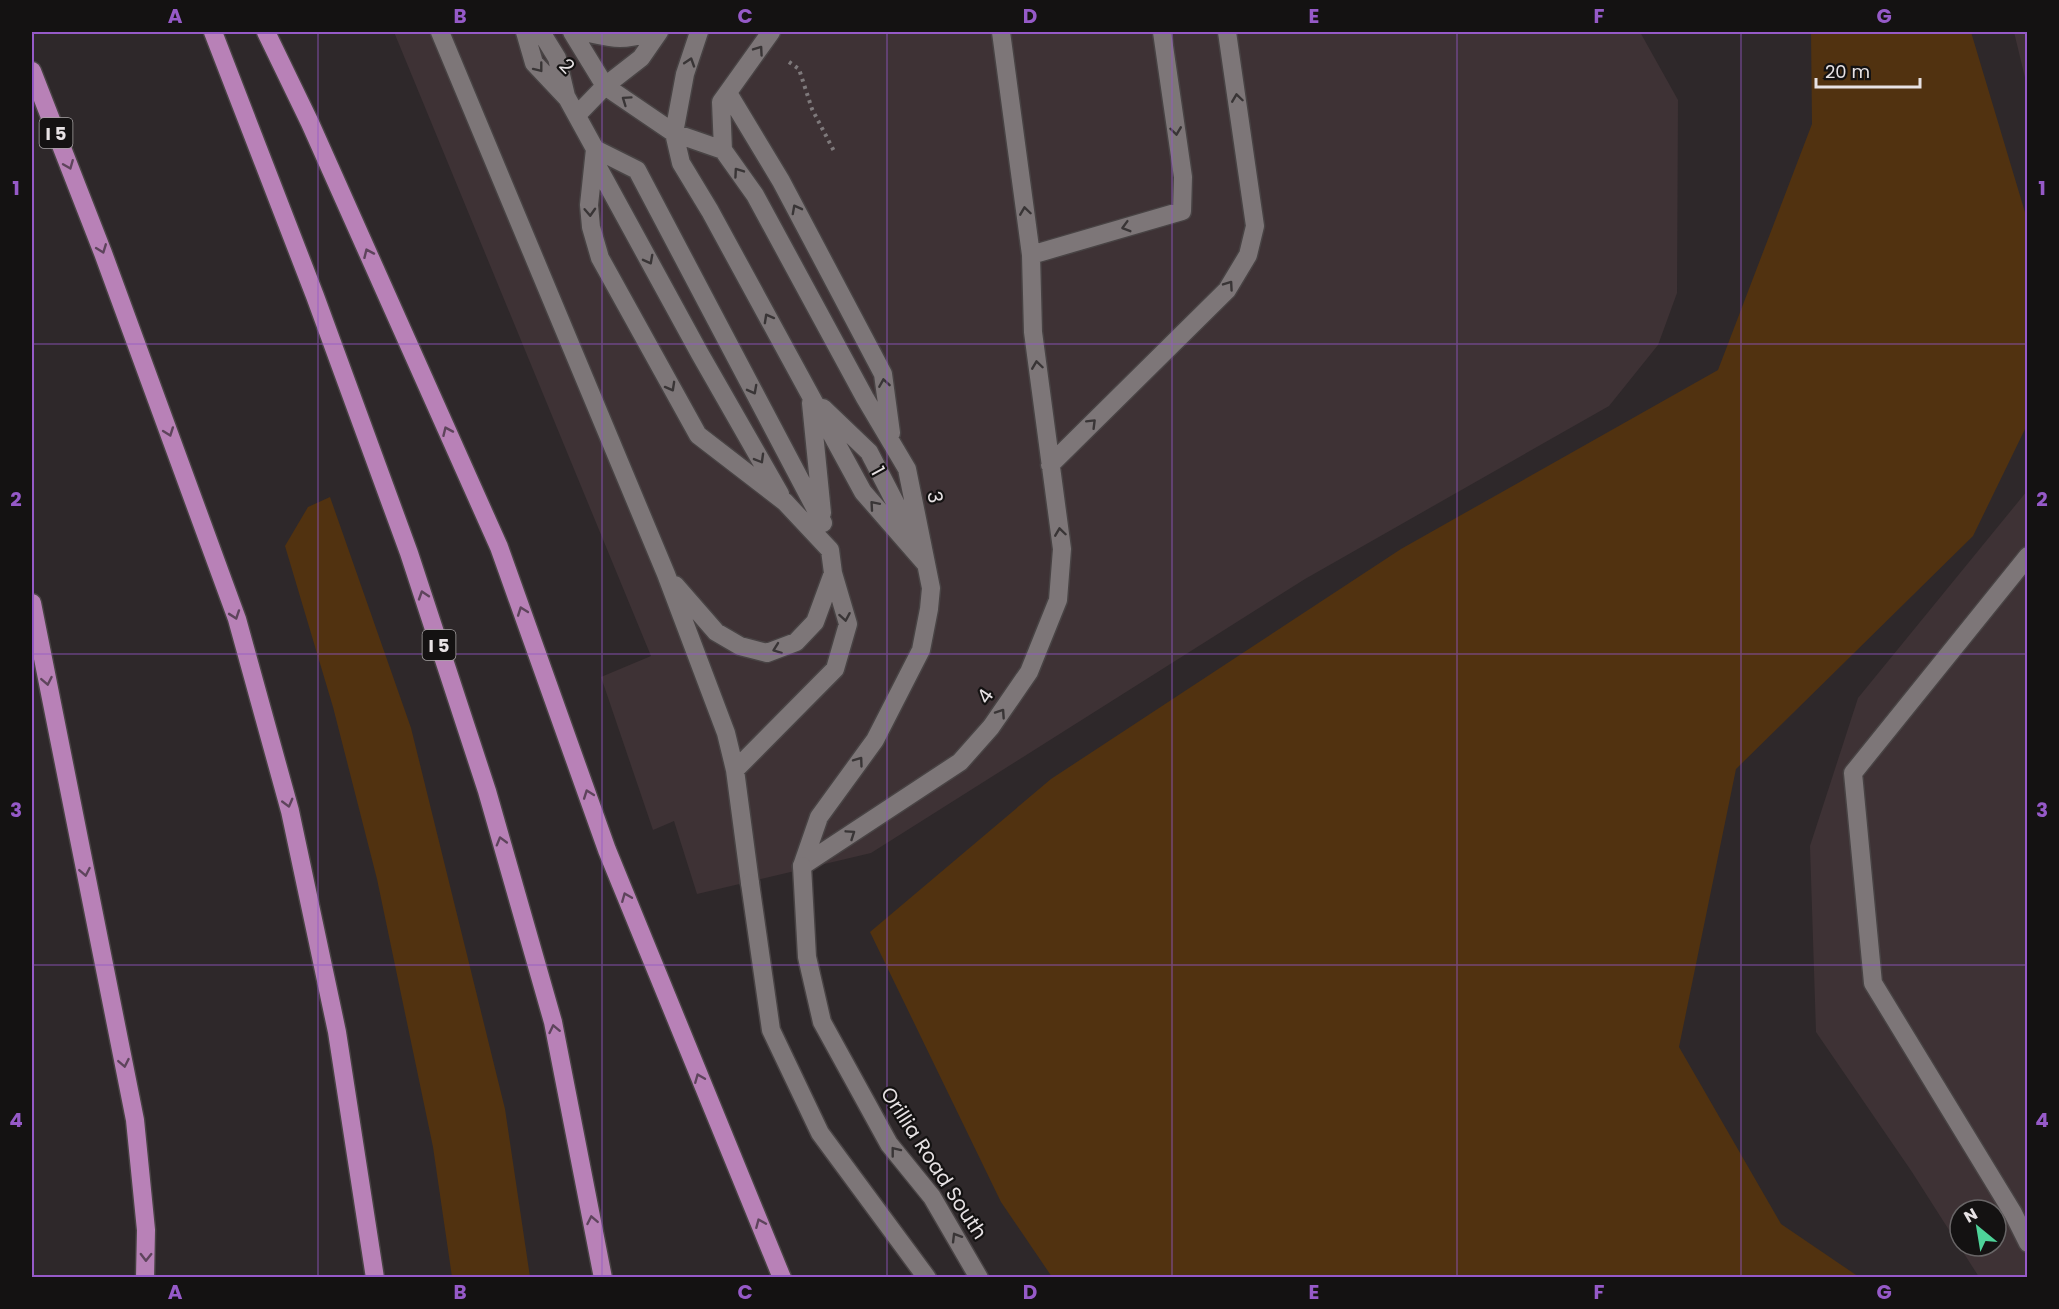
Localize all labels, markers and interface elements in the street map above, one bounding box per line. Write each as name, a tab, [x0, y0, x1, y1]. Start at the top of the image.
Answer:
text: A	[168, 2, 183, 30]
text: B	[453, 2, 467, 30]
text: C	[737, 2, 753, 30]
text: D	[1023, 2, 1037, 30]
text: E	[1309, 2, 1319, 30]
text: F	[1594, 2, 1605, 30]
text: G	[1876, 2, 1892, 30]
one-way arrow	[752, 46, 763, 57]
scale bar	[1816, 51, 1920, 89]
street label: 2	[553, 52, 581, 80]
one-way arrow	[682, 57, 695, 68]
text: 20 m	[1825, 59, 1870, 84]
one-way arrow	[532, 62, 543, 73]
one-way arrow	[1231, 93, 1243, 102]
one-way arrow	[622, 96, 633, 107]
road number: I 5	[40, 118, 72, 148]
one-way arrow	[1170, 126, 1182, 136]
one-way arrow	[61, 159, 74, 169]
one-way arrow	[734, 167, 745, 178]
text: 1	[12, 174, 20, 202]
text: 1	[2038, 174, 2046, 202]
one-way arrow	[792, 205, 803, 216]
one-way arrow	[1020, 206, 1032, 216]
one-way arrow	[583, 207, 596, 216]
one-way arrow	[1121, 220, 1132, 232]
one-way arrow	[94, 243, 107, 253]
one-way arrow	[363, 248, 375, 259]
one-way arrow	[642, 254, 653, 265]
one-way arrow	[1222, 280, 1233, 291]
one-way arrow	[764, 314, 775, 324]
one-way arrow	[1032, 360, 1044, 369]
one-way arrow	[878, 378, 890, 388]
one-way arrow	[664, 380, 676, 391]
one-way arrow	[746, 384, 757, 395]
one-way arrow	[1084, 420, 1095, 431]
one-way arrow	[161, 426, 174, 436]
one-way arrow	[443, 426, 455, 437]
one-way arrow	[753, 453, 765, 463]
street label: 1	[864, 461, 892, 481]
text: 2	[10, 485, 22, 513]
text: 2	[2036, 485, 2048, 513]
street label: 3	[920, 488, 950, 506]
one-way arrow	[870, 501, 881, 511]
one-way arrow	[1054, 528, 1066, 537]
one-way arrow	[418, 590, 430, 601]
one-way arrow	[517, 606, 530, 617]
one-way arrow	[228, 609, 241, 620]
one-way arrow	[838, 612, 851, 622]
road number: I 5	[422, 630, 456, 660]
one-way arrow	[772, 642, 783, 654]
one-way arrow	[40, 676, 53, 686]
street label: 4	[970, 683, 1000, 709]
one-way arrow	[994, 708, 1005, 719]
one-way arrow	[852, 756, 863, 767]
one-way arrow	[582, 790, 595, 800]
text: 3	[10, 796, 22, 824]
text: 3	[2036, 796, 2048, 824]
one-way arrow	[281, 797, 293, 807]
one-way arrow	[844, 830, 855, 841]
one-way arrow	[496, 836, 508, 847]
one-way arrow	[78, 867, 91, 877]
one-way arrow	[621, 892, 634, 902]
one-way arrow	[548, 1024, 561, 1034]
one-way arrow	[117, 1058, 130, 1068]
one-way arrow	[694, 1073, 706, 1084]
street label: Orillia Road South	[874, 1081, 994, 1245]
text: 4	[9, 1106, 23, 1134]
text: 4	[2035, 1106, 2049, 1134]
one-way arrow	[892, 1147, 903, 1158]
north arrow	[1948, 1198, 2008, 1258]
text: N	[1960, 1202, 1982, 1228]
one-way arrow	[586, 1215, 599, 1225]
one-way arrow	[755, 1219, 767, 1230]
one-way arrow	[951, 1233, 963, 1243]
one-way arrow	[140, 1252, 152, 1261]
text: A	[168, 1278, 183, 1306]
text: B	[453, 1278, 467, 1306]
text: C	[737, 1278, 753, 1306]
text: D	[1023, 1278, 1037, 1306]
text: E	[1309, 1278, 1319, 1306]
text: F	[1594, 1278, 1605, 1306]
text: G	[1876, 1278, 1892, 1306]

